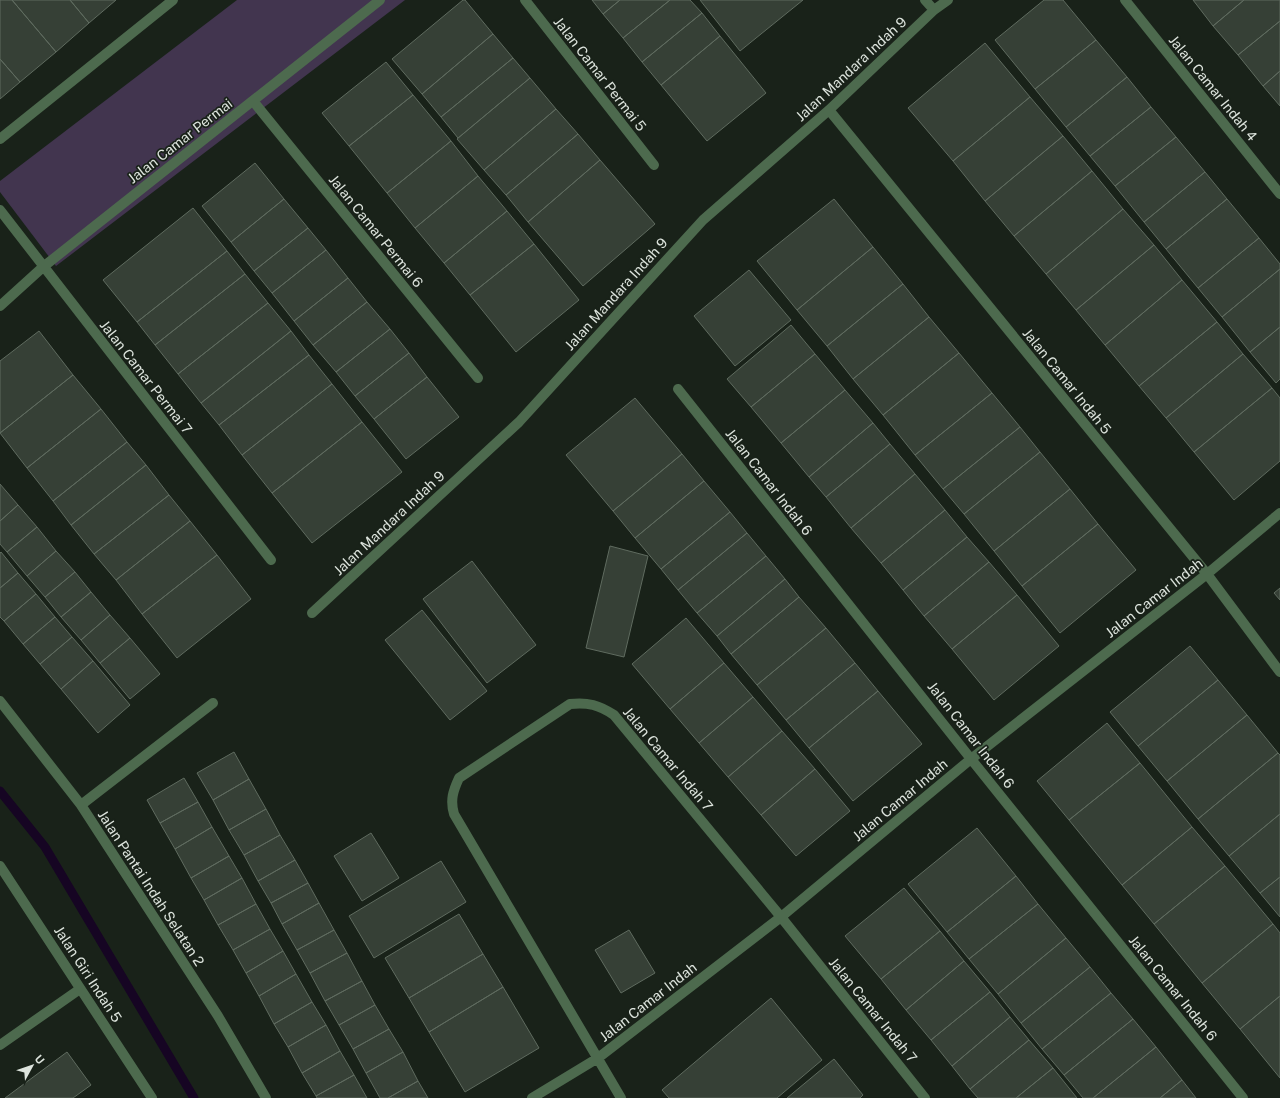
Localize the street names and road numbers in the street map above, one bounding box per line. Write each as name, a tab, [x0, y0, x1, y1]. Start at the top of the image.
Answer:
street label: Jalan Mandara Indah 9	[792, 13, 910, 124]
street label: Jalan Camar Permai 5	[550, 14, 650, 134]
street label: Jalan Camar Indah 4	[1166, 32, 1261, 144]
street label: Jalan Camar Permai	[125, 95, 235, 187]
street label: Jalan Camar Permai 6	[326, 171, 427, 291]
street label: Jalan Mandara Indah 9	[561, 234, 671, 353]
street label: Jalan Camar Permai 7	[97, 317, 195, 437]
street label: Jalan Camar Indah 5	[1020, 325, 1114, 437]
street label: Jalan Camar Indah 6	[722, 426, 816, 539]
street label: Jalan Mandara Indah 9	[330, 467, 448, 578]
street label: Jalan Camar Indah	[1102, 555, 1206, 641]
street label: Jalan Camar Indah 6	[924, 679, 1018, 792]
street label: Jalan Camar Indah 7	[620, 704, 716, 814]
street label: Jalan Camar Indah	[849, 756, 951, 844]
street label: Jalan Pantai Indah Selatan 2	[95, 807, 207, 969]
street label: Jalan Giri Indah 5	[51, 923, 125, 1025]
street label: Jalan Camar Indah 6	[1126, 932, 1221, 1044]
street label: Jalan Camar Indah 7	[826, 954, 920, 1066]
street label: Jalan Camar Indah	[596, 959, 700, 1045]

